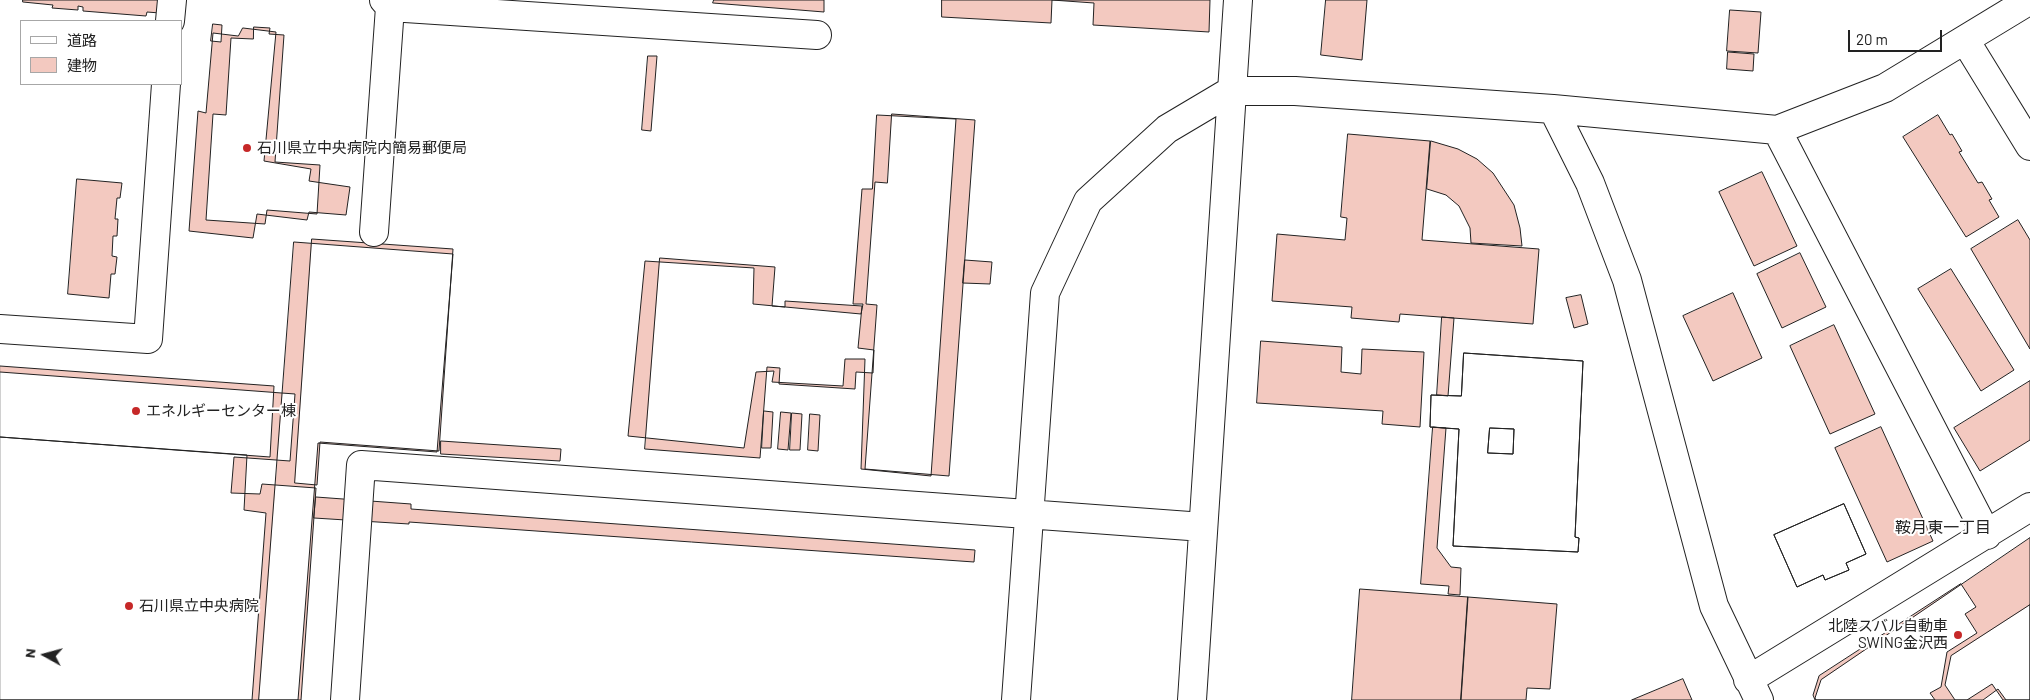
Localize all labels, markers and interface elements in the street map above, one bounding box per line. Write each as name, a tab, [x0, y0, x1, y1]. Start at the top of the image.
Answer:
legend	[20, 20, 182, 85]
scale bar	[1850, 20, 1944, 52]
text: 20 m	[1856, 30, 1888, 48]
text: 道路	[67, 31, 97, 49]
text: 建物	[67, 56, 97, 74]
place label: 石川県立中央病院内簡易郵便局	[257, 139, 467, 157]
marker: 石川県立中央病院内簡易郵便局	[241, 142, 253, 154]
place label: エネルギーセンター棟	[146, 402, 296, 420]
marker: エネルギーセンター棟	[130, 405, 142, 417]
district label: 鞍月東一丁目	[1895, 518, 1991, 538]
place label: 石川県立中央病院	[139, 597, 259, 615]
marker: 石川県立中央病院	[123, 600, 135, 612]
place label: 北陸スバル自動車 SWING金沢西	[1828, 617, 1948, 652]
marker: 北陸スバル自動車 SWING金沢西	[1952, 629, 1964, 641]
north arrow	[20, 630, 70, 680]
text: N	[21, 647, 39, 659]

